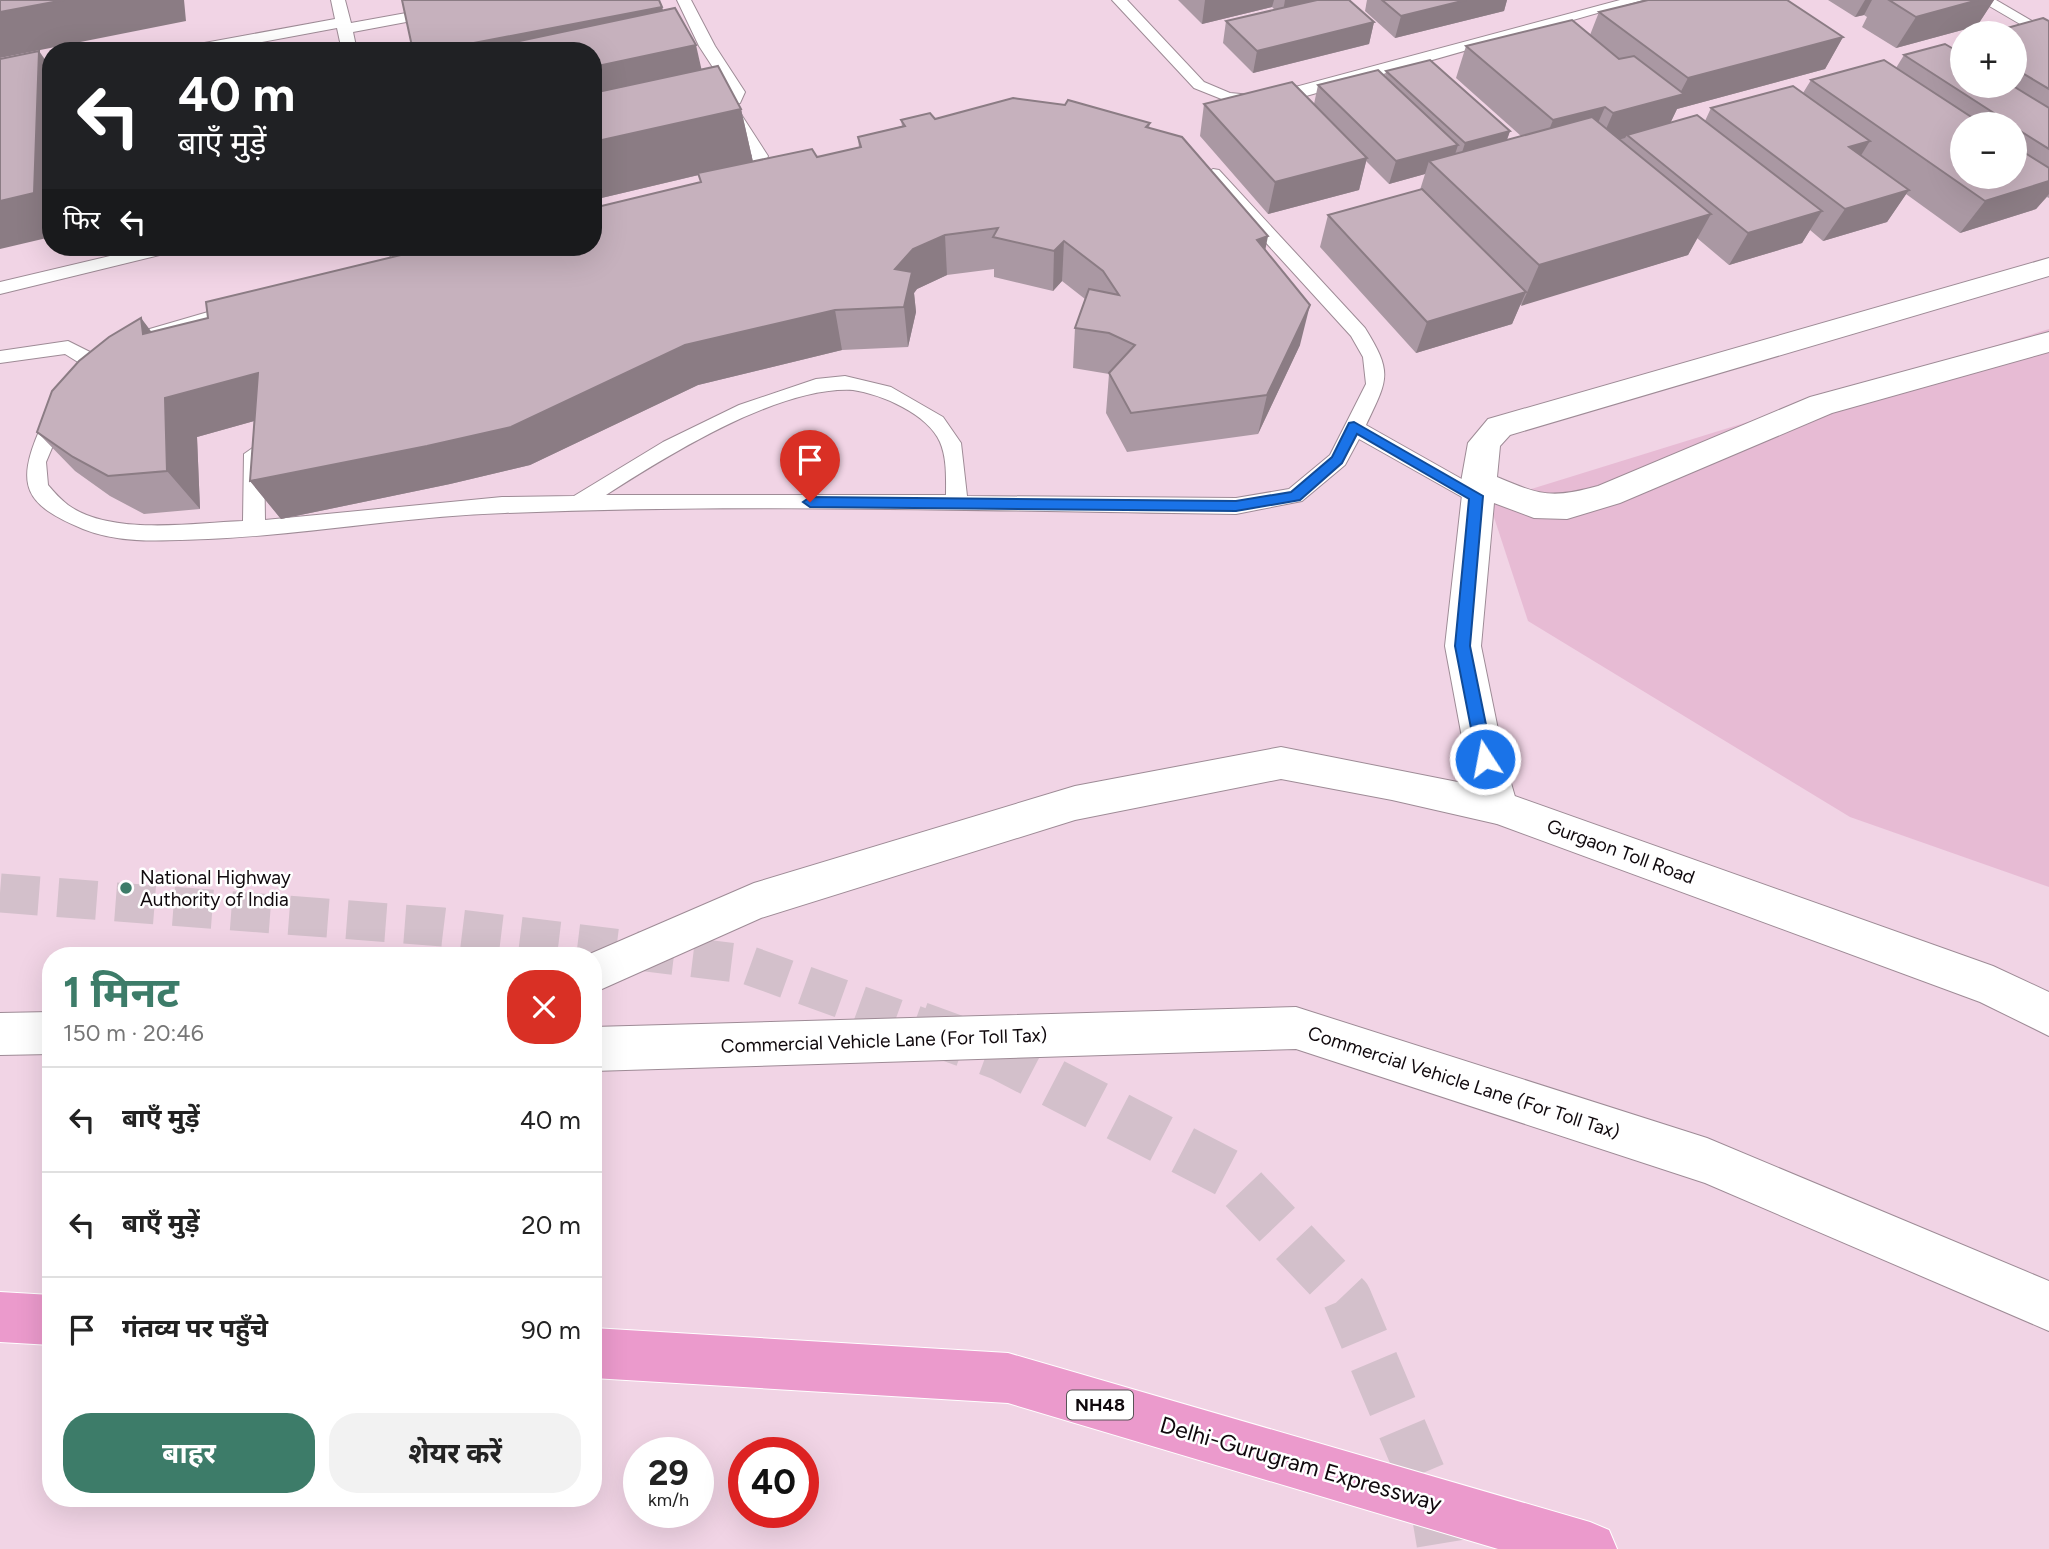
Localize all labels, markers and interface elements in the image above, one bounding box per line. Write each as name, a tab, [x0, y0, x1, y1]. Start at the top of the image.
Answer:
map controls	[1950, 21, 2027, 189]
button: +	[1950, 21, 2027, 98]
text: 40 m	[178, 64, 295, 123]
icon: left	[63, 70, 154, 161]
button: −	[1950, 112, 2027, 189]
text: बाएँ मुड़ें	[178, 124, 266, 162]
icon: left	[114, 203, 152, 241]
text: फिर	[63, 204, 100, 236]
pin	[780, 430, 840, 502]
icon: arrive	[791, 441, 829, 479]
position arrow	[1448, 722, 1522, 796]
street label: Gurgaon Toll Road	[1544, 814, 1698, 889]
place label: National Highway Authority of India	[140, 866, 291, 911]
marker: National Highway Authority of India	[118, 880, 134, 896]
text: 1 मिनट	[63, 967, 179, 1018]
button: close	[507, 970, 581, 1044]
text: 150 m · 20:46	[63, 1019, 204, 1047]
street label: Commercial Vehicle Lane (For Toll Tax)	[1305, 1021, 1623, 1144]
street label: Commercial Vehicle Lane (For Toll Tax)	[720, 1023, 1048, 1058]
icon: left	[63, 1101, 101, 1139]
text: बाएँ मुड़ें	[122, 1102, 199, 1134]
text: 40 m	[520, 1104, 581, 1136]
icon: left	[63, 1206, 101, 1244]
text: बाएँ मुड़ें	[122, 1207, 199, 1239]
text: 20 m	[521, 1209, 581, 1241]
icon: arrive	[63, 1311, 101, 1349]
text: गंतव्य पर पहुँचे	[122, 1312, 268, 1344]
text: 90 m	[521, 1314, 581, 1346]
road number: NH48	[1067, 1390, 1133, 1420]
street label: Delhi-Gurugram Expressway	[1157, 1410, 1445, 1518]
button: बाहर	[63, 1413, 315, 1493]
button: शेयर करें	[329, 1413, 581, 1493]
speed limit sign: 40	[728, 1437, 819, 1528]
text: 29	[648, 1452, 689, 1494]
text: km/h	[648, 1489, 689, 1511]

